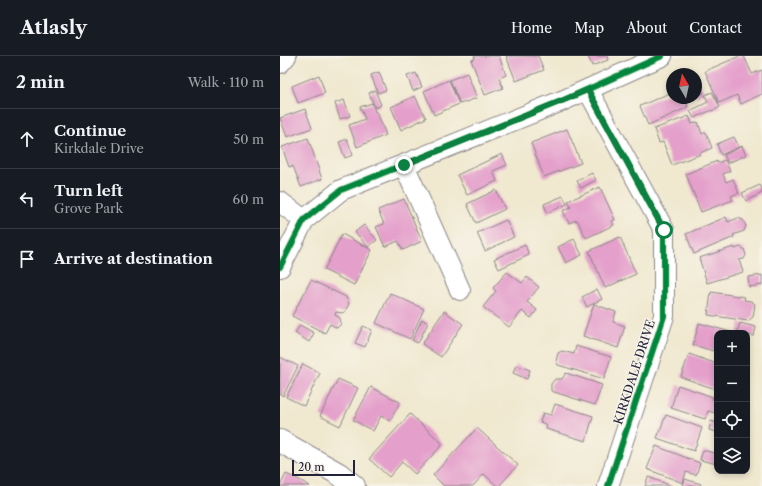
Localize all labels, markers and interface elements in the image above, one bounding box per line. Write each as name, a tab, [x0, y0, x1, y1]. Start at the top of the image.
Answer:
text: Atlasly	[20, 16, 87, 39]
text: Home	[511, 19, 552, 37]
text: Map	[574, 19, 604, 37]
text: About	[626, 19, 667, 37]
text: Contact	[689, 19, 742, 37]
north arrow	[666, 68, 702, 104]
text: 2 min	[16, 72, 65, 92]
text: Walk · 110 m	[188, 74, 264, 90]
text: Continue	[54, 121, 126, 140]
icon: ahead	[16, 128, 38, 150]
text: 50 m	[233, 131, 264, 147]
text: Kirkdale Drive	[54, 140, 144, 156]
route end	[395, 156, 413, 174]
text: Turn left	[54, 181, 123, 200]
icon: left	[16, 188, 38, 210]
text: 60 m	[233, 191, 264, 207]
text: Grove Park	[54, 200, 123, 216]
route start	[655, 221, 673, 239]
icon: arrive	[16, 248, 38, 270]
text: Arrive at destination	[54, 249, 213, 268]
street label: KIRKDALE DRIVE	[610, 318, 658, 426]
map controls	[714, 330, 750, 474]
button: +	[714, 330, 750, 366]
button: −	[714, 366, 750, 402]
button: locate	[714, 402, 750, 438]
button: layers	[714, 438, 750, 474]
scale bar	[292, 458, 355, 477]
text: 20 m	[298, 460, 324, 474]

